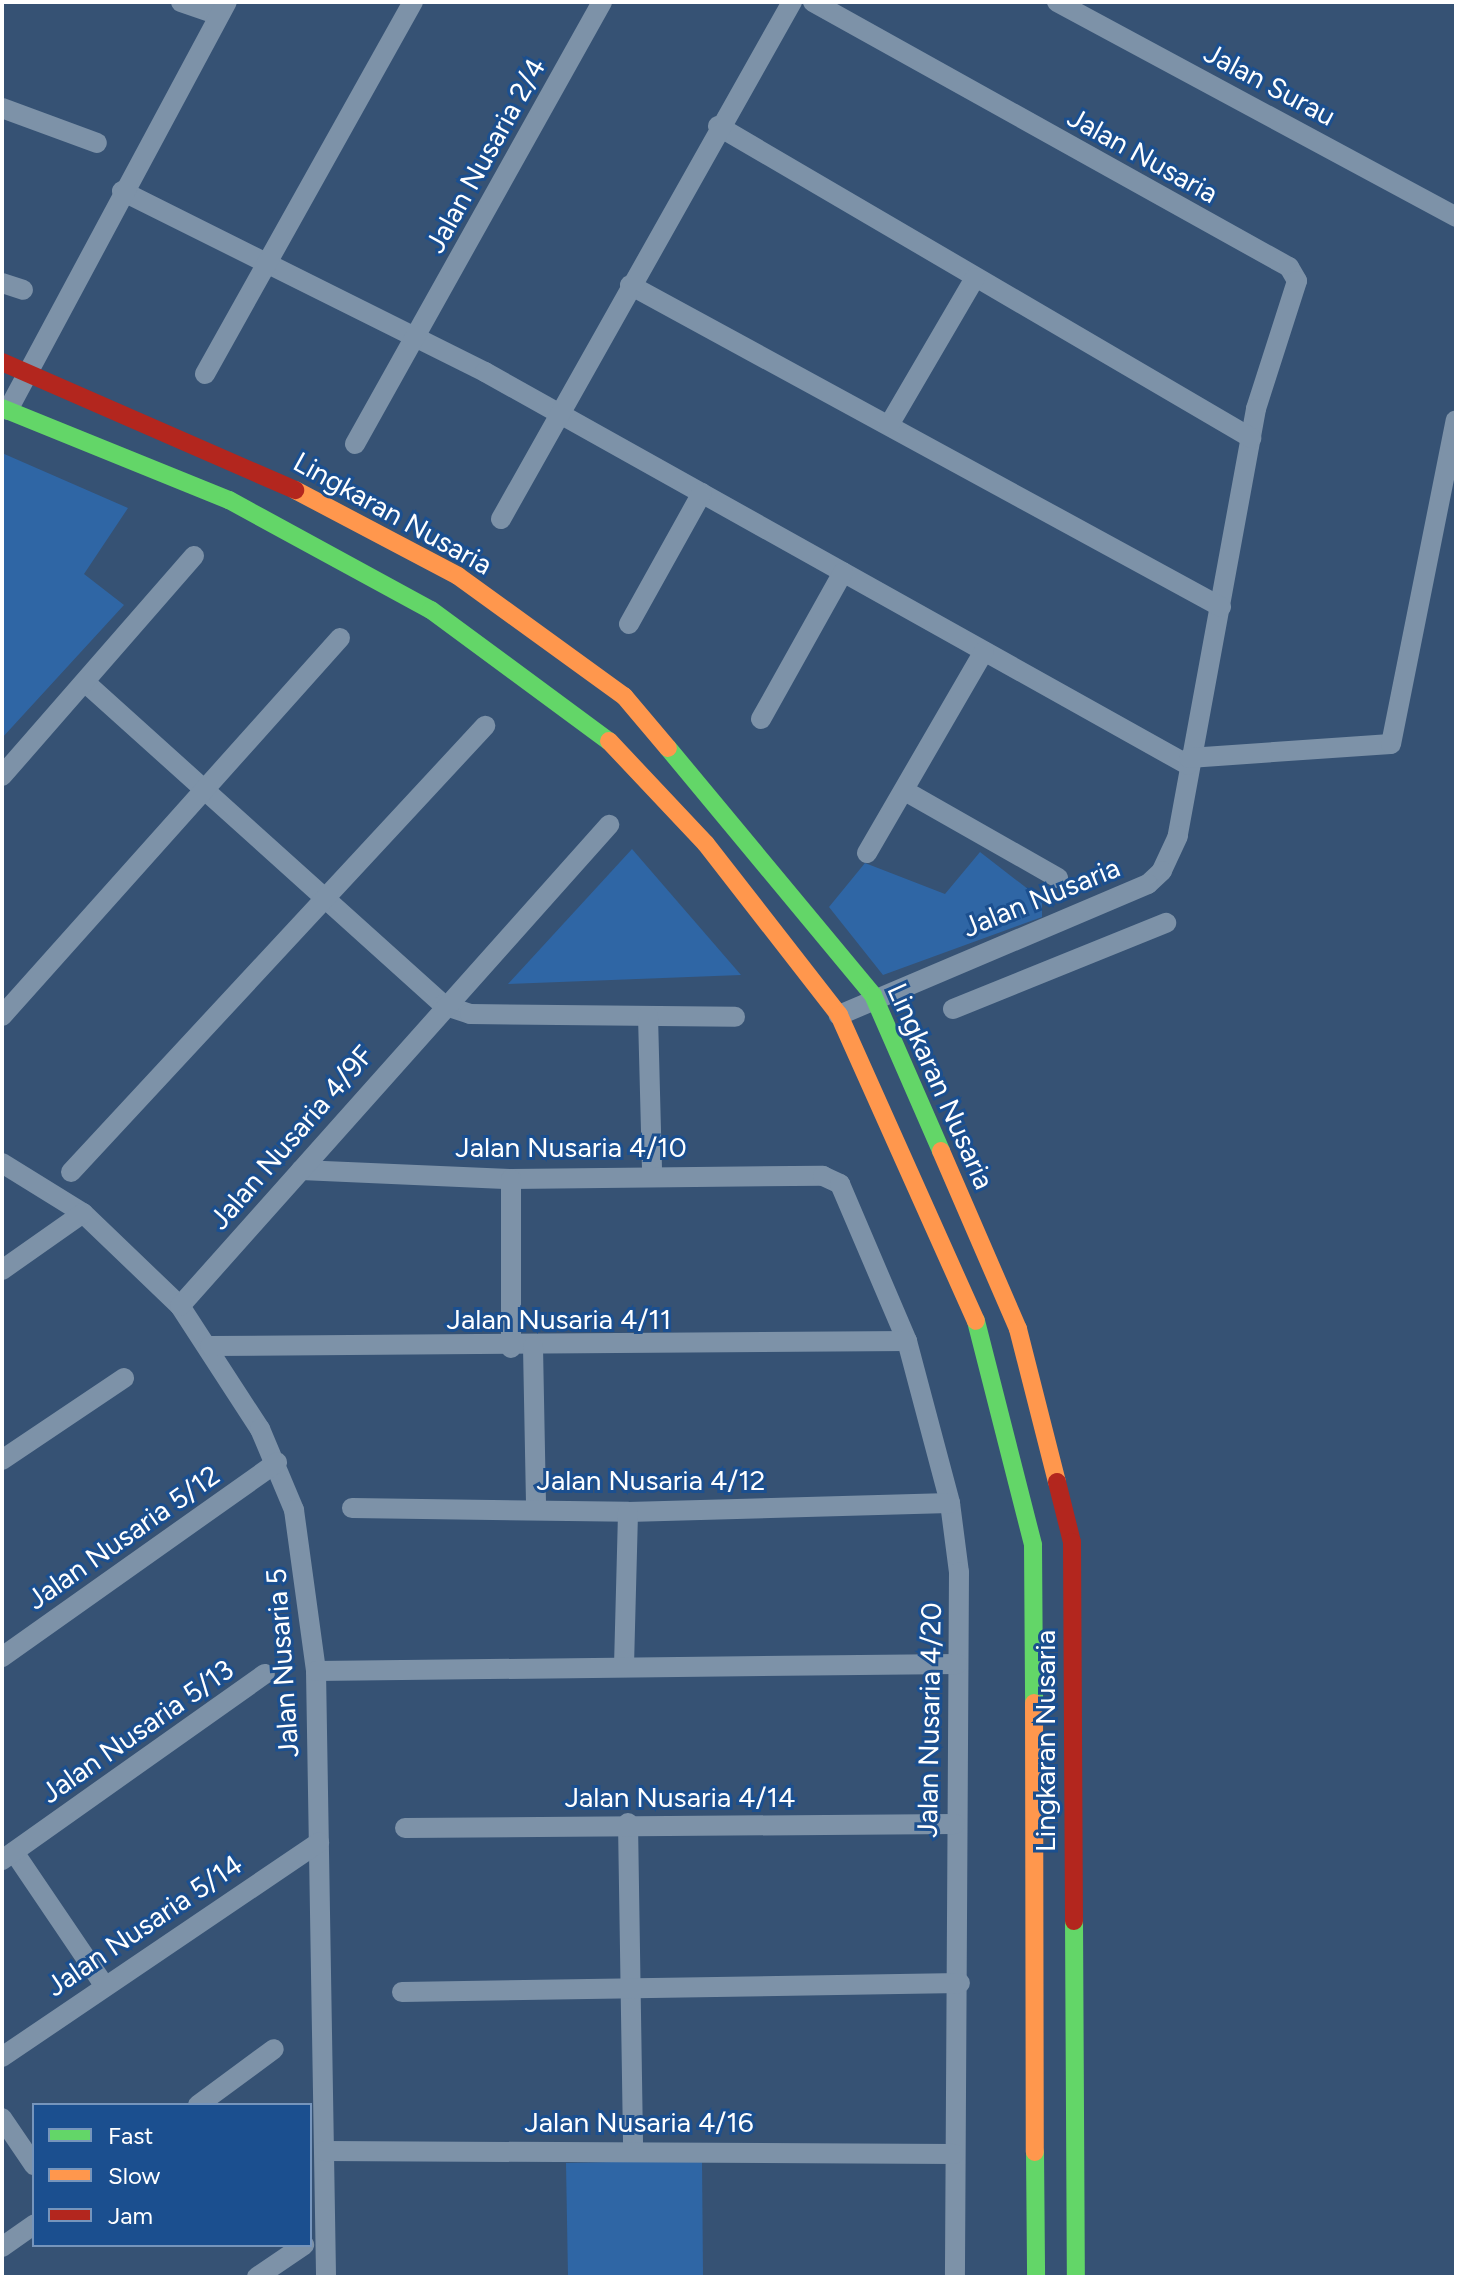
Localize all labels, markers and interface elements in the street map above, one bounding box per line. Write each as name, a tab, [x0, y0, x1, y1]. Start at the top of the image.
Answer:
street label: Jalan Surau	[1199, 35, 1341, 133]
street label: Jalan Nusaria 2/4	[418, 52, 552, 258]
street label: Jalan Nusaria	[1062, 100, 1224, 210]
street label: Lingkaran Nusaria	[288, 445, 498, 581]
street label: Jalan Nusaria	[957, 850, 1125, 944]
street label: Lingkaran Nusaria	[881, 978, 1001, 1194]
street label: Jalan Nusaria 4/9F	[202, 1038, 380, 1236]
street label: Jalan Nusaria 4/10	[455, 1130, 687, 1164]
street label: Jalan Nusaria 4/11	[447, 1302, 671, 1336]
street label: Jalan Nusaria 5/12	[20, 1458, 226, 1616]
street label: Jalan Nusaria 4/12	[537, 1463, 765, 1497]
street label: Jalan Nusaria 5	[259, 1567, 305, 1759]
street label: Jalan Nusaria 4/20	[910, 1602, 948, 1838]
street label: Lingkaran Nusaria	[1028, 1630, 1062, 1852]
street label: Jalan Nusaria 5/13	[34, 1652, 240, 1810]
street label: Jalan Nusaria 4/14	[565, 1780, 795, 1814]
street label: Jalan Nusaria 5/14	[40, 1847, 248, 2003]
legend	[32, 2103, 312, 2247]
street label: Jalan Nusaria 4/16	[524, 2105, 754, 2139]
text: Fast	[108, 2121, 153, 2150]
text: Slow	[108, 2161, 160, 2190]
text: Jam	[108, 2201, 153, 2230]

